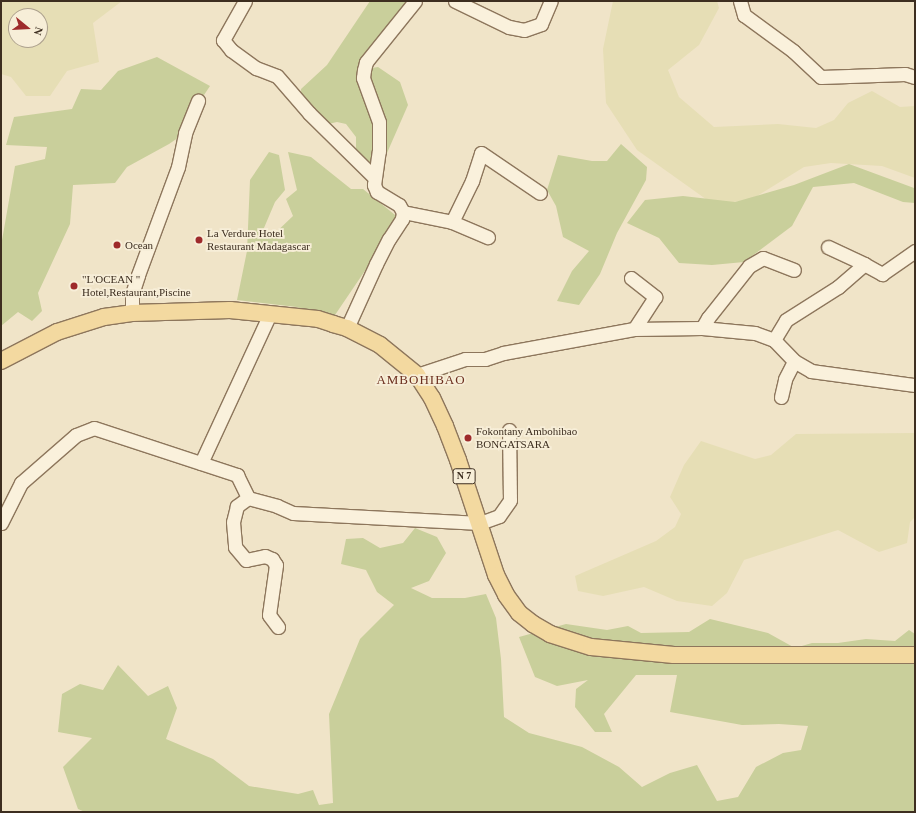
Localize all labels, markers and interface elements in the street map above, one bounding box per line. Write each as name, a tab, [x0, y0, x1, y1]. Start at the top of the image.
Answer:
north arrow	[8, 8, 48, 48]
text: N	[32, 26, 45, 37]
place label: La Verdure Hotel Restaurant Madagascar	[207, 227, 310, 253]
marker: La Verdure Hotel Restaurant Madagascar	[194, 235, 204, 245]
place label: Ocean	[125, 238, 153, 252]
marker: Ocean	[112, 240, 122, 250]
place label: "L'OCEAN " Hotel,Restaurant,Piscine	[82, 273, 191, 299]
marker: "L'OCEAN " Hotel,Restaurant,Piscine	[69, 281, 79, 291]
district label: AMBOHIBAO	[376, 372, 466, 388]
place label: Fokontany Ambohibao BONGATSARA	[476, 425, 578, 451]
marker: Fokontany Ambohibao BONGATSARA	[463, 433, 473, 443]
road number: N 7	[452, 468, 476, 484]

